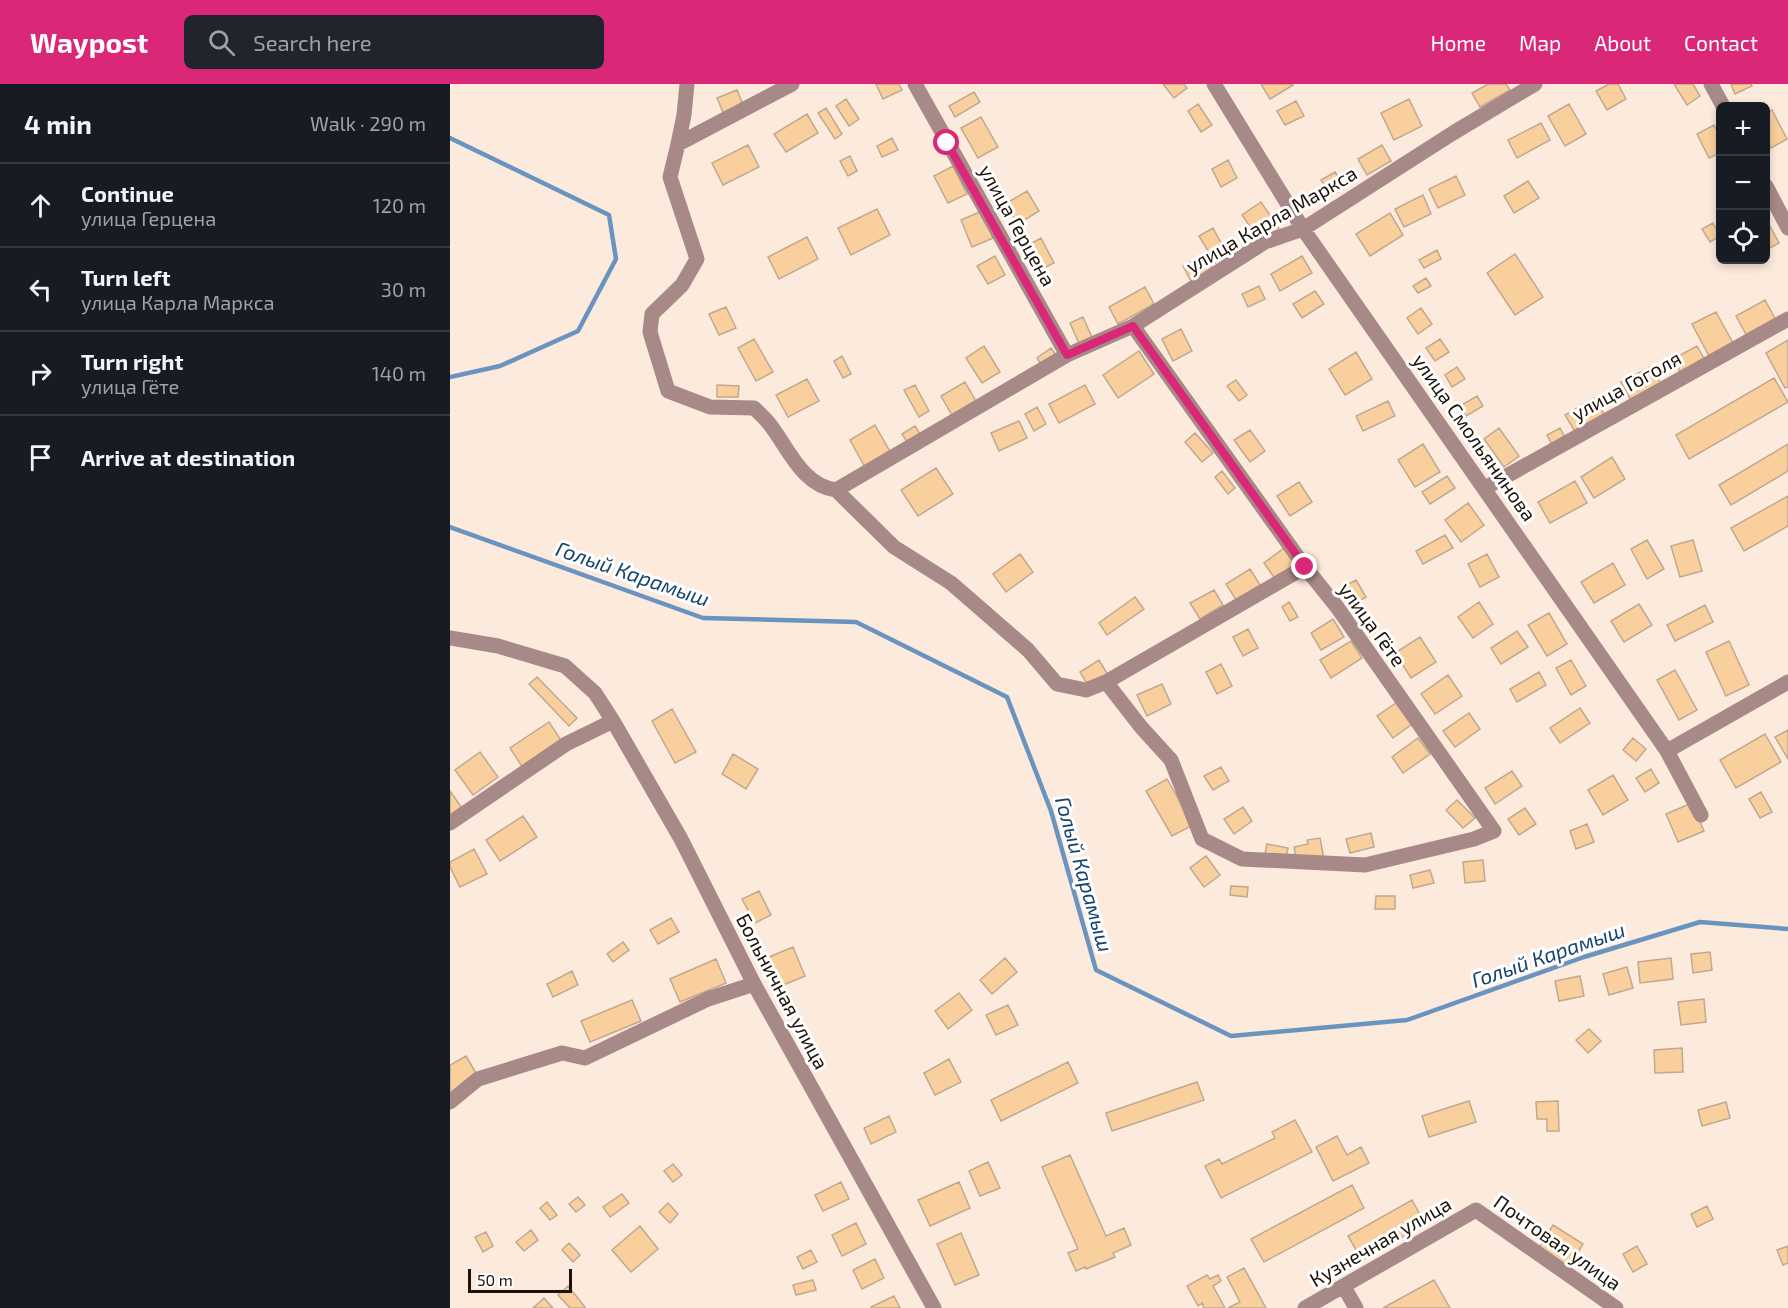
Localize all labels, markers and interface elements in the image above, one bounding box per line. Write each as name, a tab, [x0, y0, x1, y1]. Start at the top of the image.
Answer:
search box	[184, 15, 604, 69]
text: Waypost	[30, 25, 148, 59]
icon: search	[205, 26, 238, 59]
text: Search here	[253, 29, 372, 55]
text: Home	[1430, 30, 1486, 55]
text: Map	[1519, 30, 1561, 55]
text: About	[1594, 30, 1651, 55]
text: Contact	[1684, 30, 1758, 55]
map controls	[1716, 102, 1770, 264]
button: +	[1716, 102, 1770, 156]
text: 4 min	[24, 108, 92, 139]
text: Walk · 290 m	[310, 111, 426, 135]
route start	[933, 129, 959, 155]
button: −	[1716, 156, 1770, 210]
street label: улица Герцена	[974, 160, 1061, 290]
street label: улица Карла Маркса	[1181, 160, 1361, 279]
text: Continue	[81, 180, 174, 206]
icon: ahead	[24, 189, 57, 222]
text: 120 m	[373, 193, 426, 217]
text: улица Герцена	[81, 206, 216, 230]
button: locate	[1716, 210, 1770, 264]
text: Turn left	[81, 264, 170, 290]
icon: left	[24, 273, 57, 306]
text: 30 m	[381, 277, 426, 301]
text: улица Карла Маркса	[81, 290, 275, 314]
street label: улица Гоголя	[1567, 345, 1685, 426]
text: Turn right	[81, 348, 183, 374]
street label: улица Смольянинова	[1407, 349, 1542, 526]
icon: right	[24, 357, 57, 390]
text: 140 m	[372, 361, 426, 385]
text: улица Гёте	[81, 374, 179, 398]
icon: arrive	[24, 441, 57, 474]
text: Arrive at destination	[81, 444, 295, 470]
water label: Голый Карамыш	[553, 535, 713, 611]
route end	[1291, 553, 1317, 579]
street label: улица Гёте	[1334, 577, 1412, 671]
water label: Голый Карамыш	[1051, 793, 1119, 955]
street label: Больничная улица	[731, 909, 834, 1073]
water label: Голый Карамыш	[1468, 916, 1628, 992]
street label: Почтовая улица	[1489, 1189, 1626, 1296]
street label: Кузнечная улица	[1305, 1191, 1455, 1292]
scale bar	[468, 1266, 572, 1294]
text: 50 m	[477, 1270, 513, 1289]

